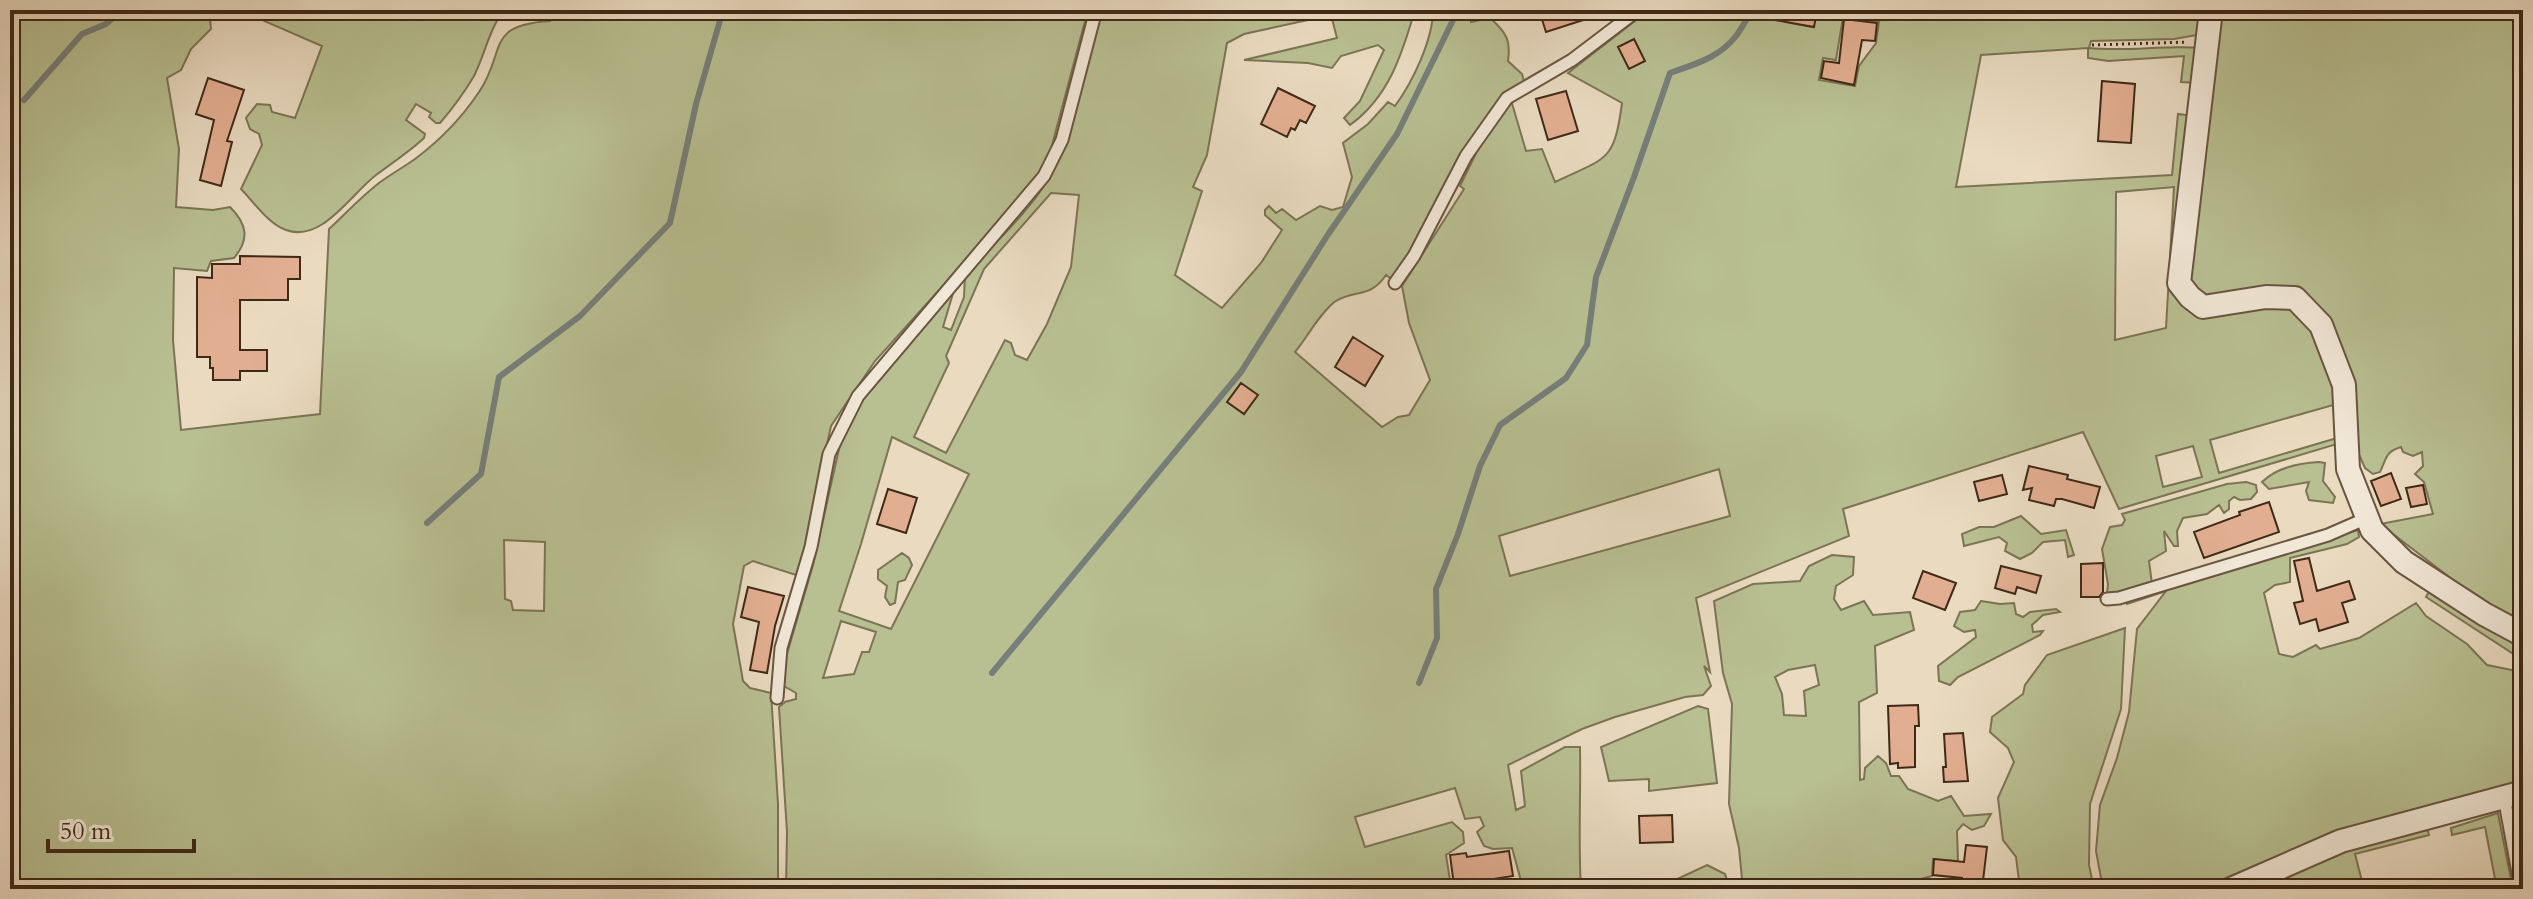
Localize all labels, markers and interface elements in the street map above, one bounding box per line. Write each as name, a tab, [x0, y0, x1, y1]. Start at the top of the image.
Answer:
scale bar	[48, 803, 194, 853]
text: 50 m	[60, 815, 112, 848]

